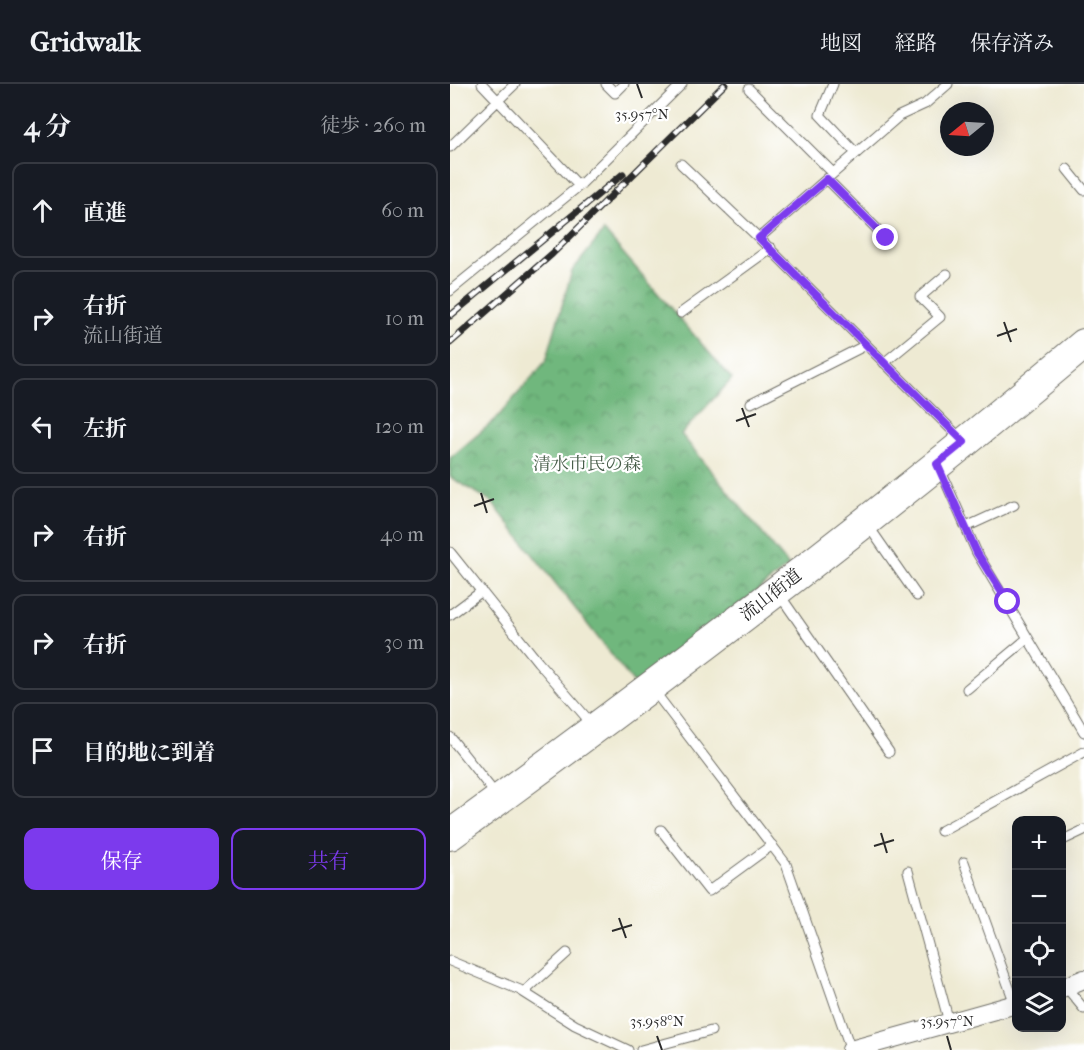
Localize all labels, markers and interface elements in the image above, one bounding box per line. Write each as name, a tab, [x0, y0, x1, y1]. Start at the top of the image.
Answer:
text: Gridwalk	[30, 25, 141, 58]
text: 地図	[820, 31, 862, 55]
text: 経路	[895, 31, 937, 55]
text: 保存済み	[970, 31, 1054, 55]
north arrow	[940, 102, 994, 156]
text: 35.957°N	[615, 105, 669, 123]
text: 4 分	[24, 111, 71, 142]
text: 徒歩 · 260 m	[320, 114, 426, 137]
icon: ahead	[26, 194, 59, 227]
text: 60 m	[381, 199, 424, 222]
text: 直進	[83, 200, 127, 226]
route end	[872, 224, 898, 250]
text: 右折	[83, 293, 127, 319]
icon: right	[26, 302, 59, 335]
text: 10 m	[385, 307, 424, 330]
text: 流山街道	[83, 324, 163, 347]
icon: left	[26, 410, 59, 443]
text: 120 m	[375, 415, 424, 438]
text: 左折	[83, 416, 127, 442]
park label: 清水市民の森	[533, 454, 641, 475]
icon: right	[26, 518, 59, 551]
text: 40 m	[380, 523, 424, 546]
text: 右折	[83, 524, 127, 550]
street label: 流山街道	[736, 565, 806, 625]
route start	[994, 588, 1020, 614]
icon: right	[26, 626, 59, 659]
text: 30 m	[384, 631, 424, 654]
text: 右折	[83, 632, 127, 658]
icon: arrive	[26, 734, 59, 767]
text: 目的地に到着	[83, 740, 215, 766]
map controls	[1012, 816, 1066, 1032]
button: +	[1012, 816, 1066, 870]
button: 保存	[24, 828, 219, 890]
button: 共有	[231, 828, 426, 890]
button: −	[1012, 870, 1066, 924]
button: locate	[1012, 924, 1066, 978]
button: layers	[1012, 978, 1066, 1032]
text: 35.958°N	[630, 1012, 685, 1030]
text: 35.957°N	[920, 1012, 974, 1030]

